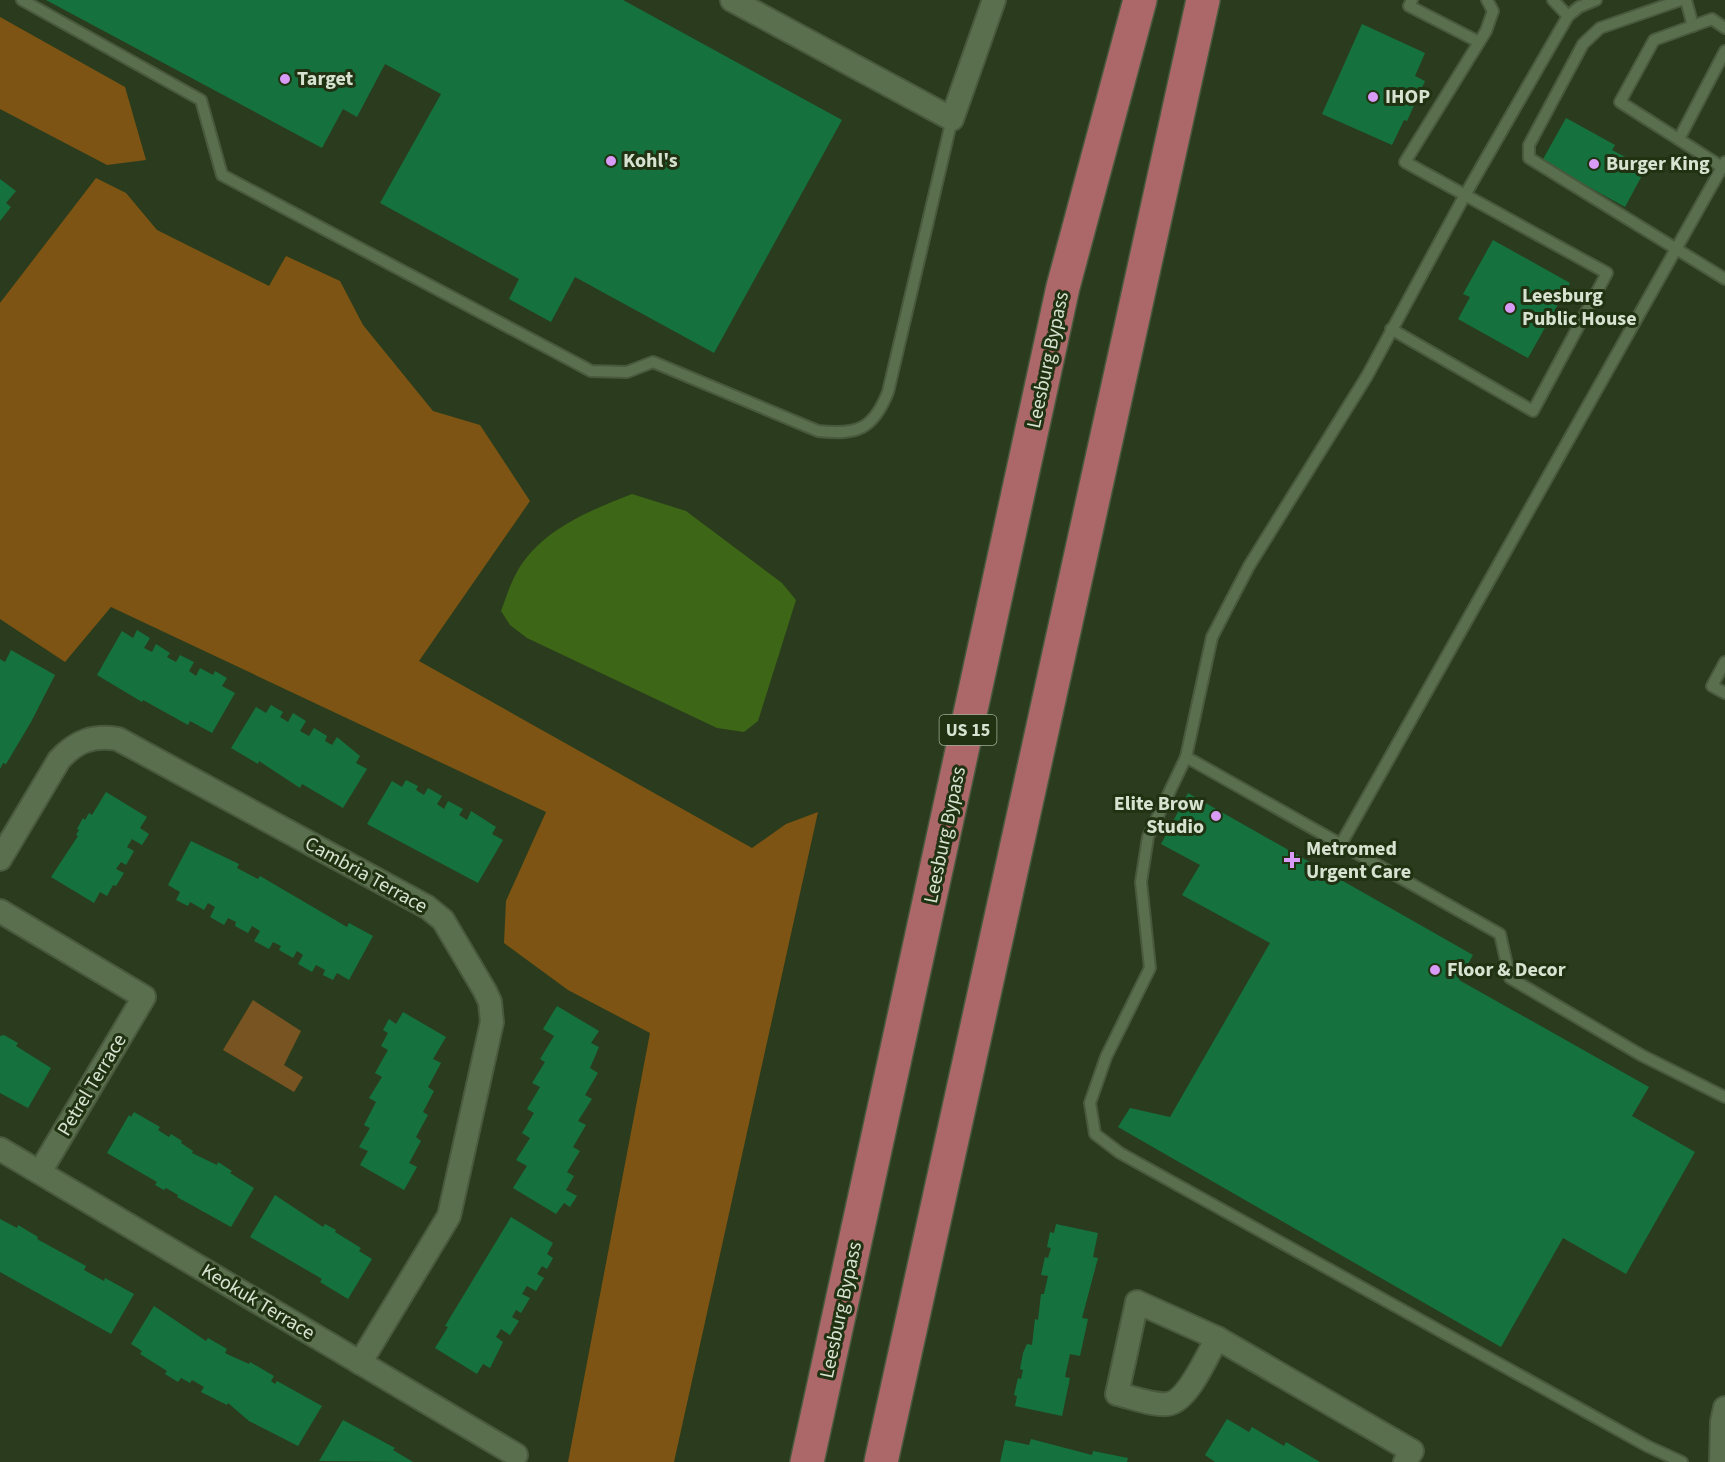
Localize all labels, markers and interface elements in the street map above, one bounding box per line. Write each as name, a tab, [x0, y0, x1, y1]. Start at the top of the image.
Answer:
place label: Target	[297, 65, 354, 93]
marker: Target	[278, 72, 292, 86]
place label: IHOP	[1385, 83, 1430, 111]
marker: IHOP	[1366, 90, 1380, 104]
place label: Kohl's	[623, 147, 678, 175]
place label: Burger King	[1606, 150, 1710, 178]
marker: Kohl's	[604, 154, 618, 168]
marker: Burger King	[1587, 157, 1601, 171]
place label: Leesburg Public House	[1522, 282, 1637, 333]
street label: Leesburg Bypass	[1020, 289, 1076, 431]
marker: Leesburg Public House	[1503, 301, 1517, 315]
road number: US 15	[940, 715, 996, 745]
street label: Leesburg Bypass	[917, 764, 973, 906]
place label: Elite Brow Studio	[1114, 790, 1204, 841]
marker: Elite Brow Studio	[1209, 809, 1223, 823]
street label: Cambria Terrace	[300, 830, 433, 920]
place label: Metromed Urgent Care	[1306, 835, 1411, 886]
marker: Metromed Urgent Care	[1283, 851, 1301, 869]
place label: Floor & Decor	[1447, 956, 1566, 984]
marker: Floor & Decor	[1428, 963, 1442, 977]
street label: Petrel Terrace	[51, 1029, 134, 1141]
street label: Leesburg Bypass	[813, 1239, 869, 1381]
street label: Keokuk Terrace	[196, 1257, 320, 1347]

